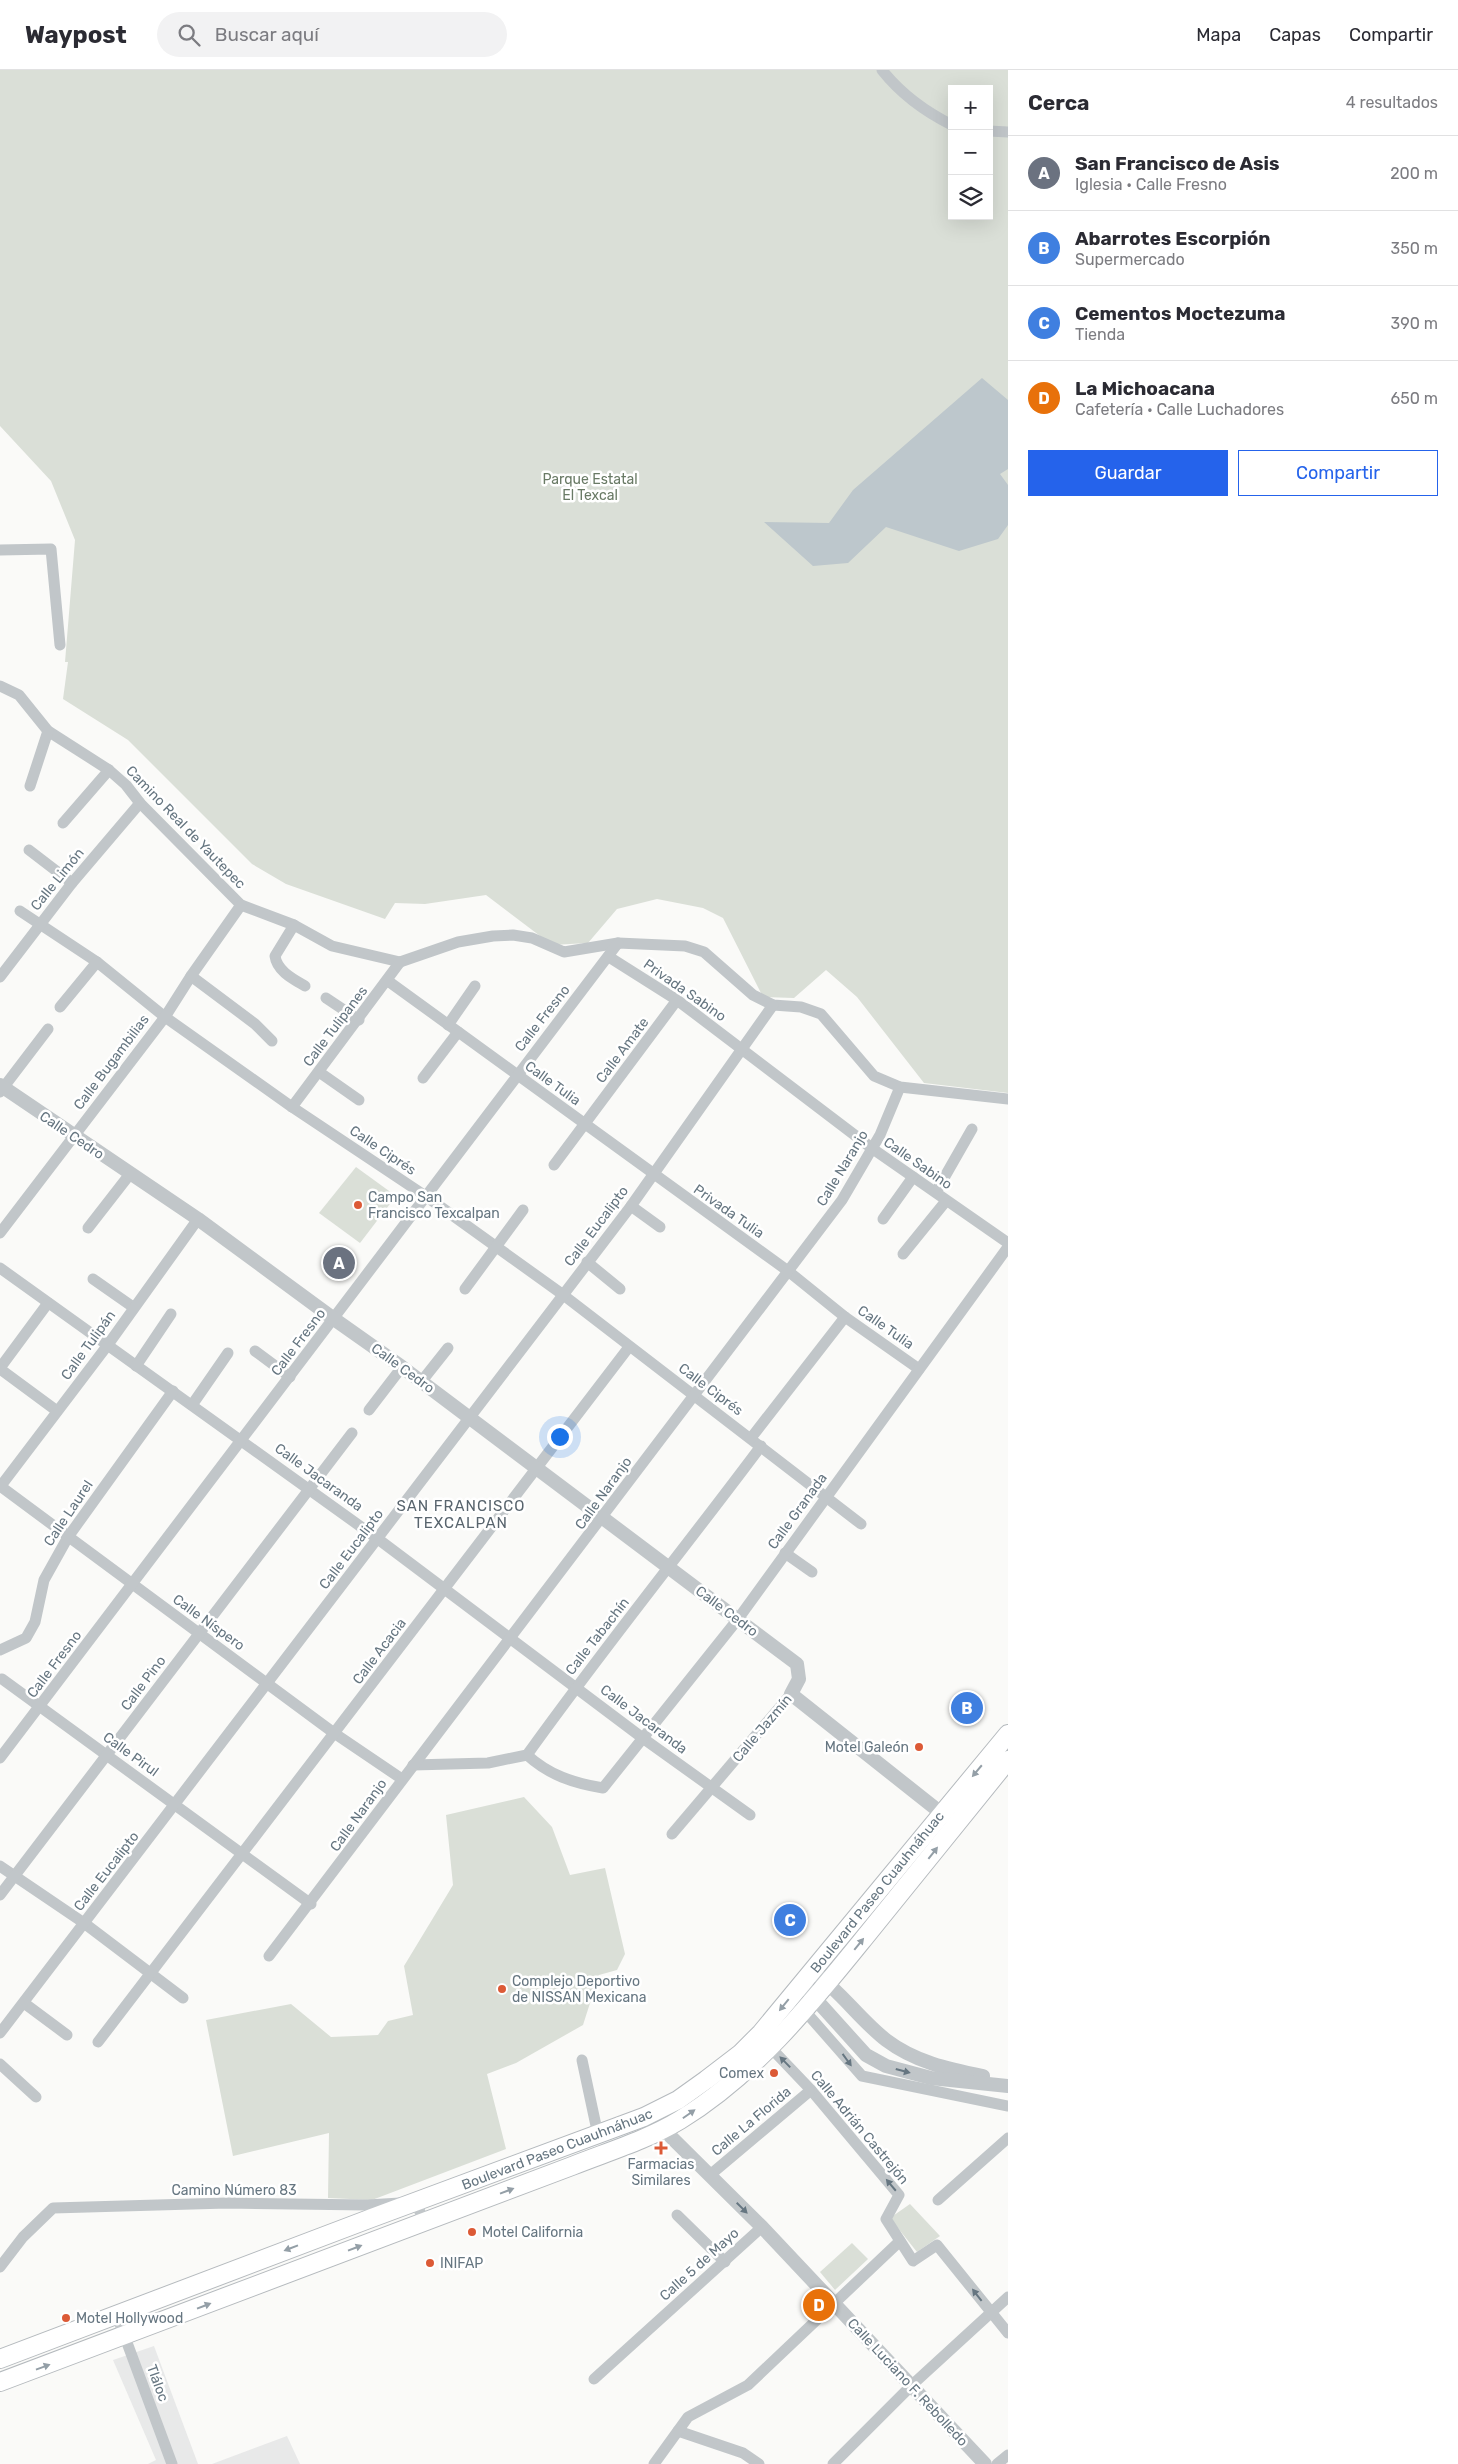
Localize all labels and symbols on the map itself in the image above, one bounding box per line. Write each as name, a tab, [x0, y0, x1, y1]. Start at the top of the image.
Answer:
park label: Parque Estatal El Texcal	[542, 471, 638, 504]
street label: Camino Real de Yautepec	[122, 762, 249, 893]
street label: Calle Limón	[27, 845, 88, 914]
street label: Privada Sabino	[640, 956, 729, 1025]
street label: Calle Fresno	[511, 982, 574, 1055]
street label: Calle Tulipanes	[300, 983, 371, 1070]
street label: Calle Bugambilias	[70, 1011, 153, 1113]
street label: Calle Amate	[592, 1014, 653, 1086]
street label: Calle Tulia	[522, 1058, 584, 1109]
street label: Calle Cedro	[36, 1108, 107, 1163]
street label: Calle Ciprés	[346, 1122, 419, 1179]
street label: Calle Naranjo	[813, 1127, 872, 1209]
street label: Calle Sabino	[880, 1134, 955, 1193]
street label: Privada Tulia	[690, 1181, 767, 1242]
street label: Calle Eucalipto	[561, 1183, 632, 1270]
place label: Campo San Francisco Texcalpan	[368, 1189, 500, 1222]
marker: Campo San Francisco Texcalpan	[352, 1199, 364, 1211]
pin: A	[323, 1244, 355, 1282]
street label: Calle Tulia	[854, 1302, 917, 1353]
street label: Calle Fresno	[268, 1305, 329, 1379]
street label: Calle Tulipán	[58, 1307, 119, 1383]
street label: Calle Cedro	[368, 1340, 438, 1397]
street label: Calle Ciprés	[675, 1360, 746, 1419]
your location	[547, 1424, 573, 1450]
street label: Calle Jacaranda	[271, 1440, 366, 1515]
street label: Calle Naranjo	[571, 1454, 635, 1533]
street label: Calle Granada	[764, 1470, 831, 1553]
street label: Calle Laurel	[40, 1477, 97, 1549]
district label: SAN FRANCISCO TEXCALPAN	[397, 1497, 525, 1532]
street label: Calle Eucalipto	[316, 1506, 387, 1593]
street label: Calle Cedro	[692, 1582, 761, 1640]
street label: Calle Níspero	[169, 1591, 248, 1654]
street label: Calle Tabachín	[562, 1594, 633, 1678]
street label: Calle Acacia	[349, 1615, 410, 1688]
street label: Calle Fresno	[24, 1627, 85, 1701]
street label: Calle Pino	[117, 1653, 169, 1714]
street label: Calle Jacaranda	[597, 1681, 691, 1758]
pin: B	[951, 1689, 983, 1727]
street label: Calle Jazmín	[729, 1691, 796, 1766]
street label: Calle Pirul	[100, 1729, 162, 1780]
place label: Motel Galeón	[825, 1739, 909, 1756]
marker: Motel Galeón	[913, 1741, 925, 1753]
one-way arrow	[971, 1764, 982, 1777]
street label: Calle Naranjo	[326, 1776, 390, 1855]
street label: Boulevard Paseo Cuauhnáhuac	[807, 1808, 948, 1977]
street label: Calle Eucalipto	[70, 1828, 143, 1914]
one-way arrow	[928, 1846, 939, 1859]
pin: C	[774, 1901, 806, 1939]
one-way arrow	[854, 1938, 865, 1951]
place label: Complejo Deportivo de NISSAN Mexicana	[512, 1973, 646, 2006]
marker: Complejo Deportivo de NISSAN Mexicana	[496, 1983, 508, 1995]
one-way arrow	[779, 1998, 790, 2011]
one-way arrow	[842, 2053, 852, 2067]
one-way arrow	[779, 2057, 791, 2069]
place label: Comex	[719, 2065, 764, 2082]
marker: Comex	[768, 2067, 780, 2079]
street label: Calle Adrián Castrejón	[807, 2067, 912, 2188]
one-way arrow	[895, 2067, 910, 2075]
street label: Calle La Florida	[708, 2083, 795, 2160]
street label: Boulevard Paseo Cuauhnáhuac	[459, 2105, 655, 2194]
one-way arrow	[682, 2109, 696, 2119]
marker: Farmacias Similares	[655, 2142, 667, 2154]
place label: Farmacias Similares	[628, 2156, 694, 2189]
one-way arrow	[885, 2179, 896, 2192]
street label: Camino Número 83	[171, 2182, 297, 2199]
one-way arrow	[500, 2186, 514, 2194]
one-way arrow	[736, 2202, 748, 2214]
place label: Motel California	[482, 2224, 583, 2241]
street label: Calle 5 de Mayo	[656, 2224, 742, 2304]
marker: Motel California	[466, 2226, 478, 2238]
one-way arrow	[348, 2244, 363, 2251]
one-way arrow	[283, 2245, 298, 2252]
place label: INIFAP	[440, 2255, 483, 2272]
marker: INIFAP	[424, 2257, 436, 2269]
pin: D	[803, 2286, 835, 2324]
one-way arrow	[972, 2289, 982, 2302]
one-way arrow	[196, 2302, 211, 2309]
place label: Motel Hollywood	[76, 2310, 183, 2327]
marker: Motel Hollywood	[60, 2312, 72, 2324]
street label: Calle Luciano F. Rebolledo	[844, 2315, 971, 2450]
street label: Tláloc	[143, 2362, 172, 2404]
one-way arrow	[36, 2363, 51, 2371]

